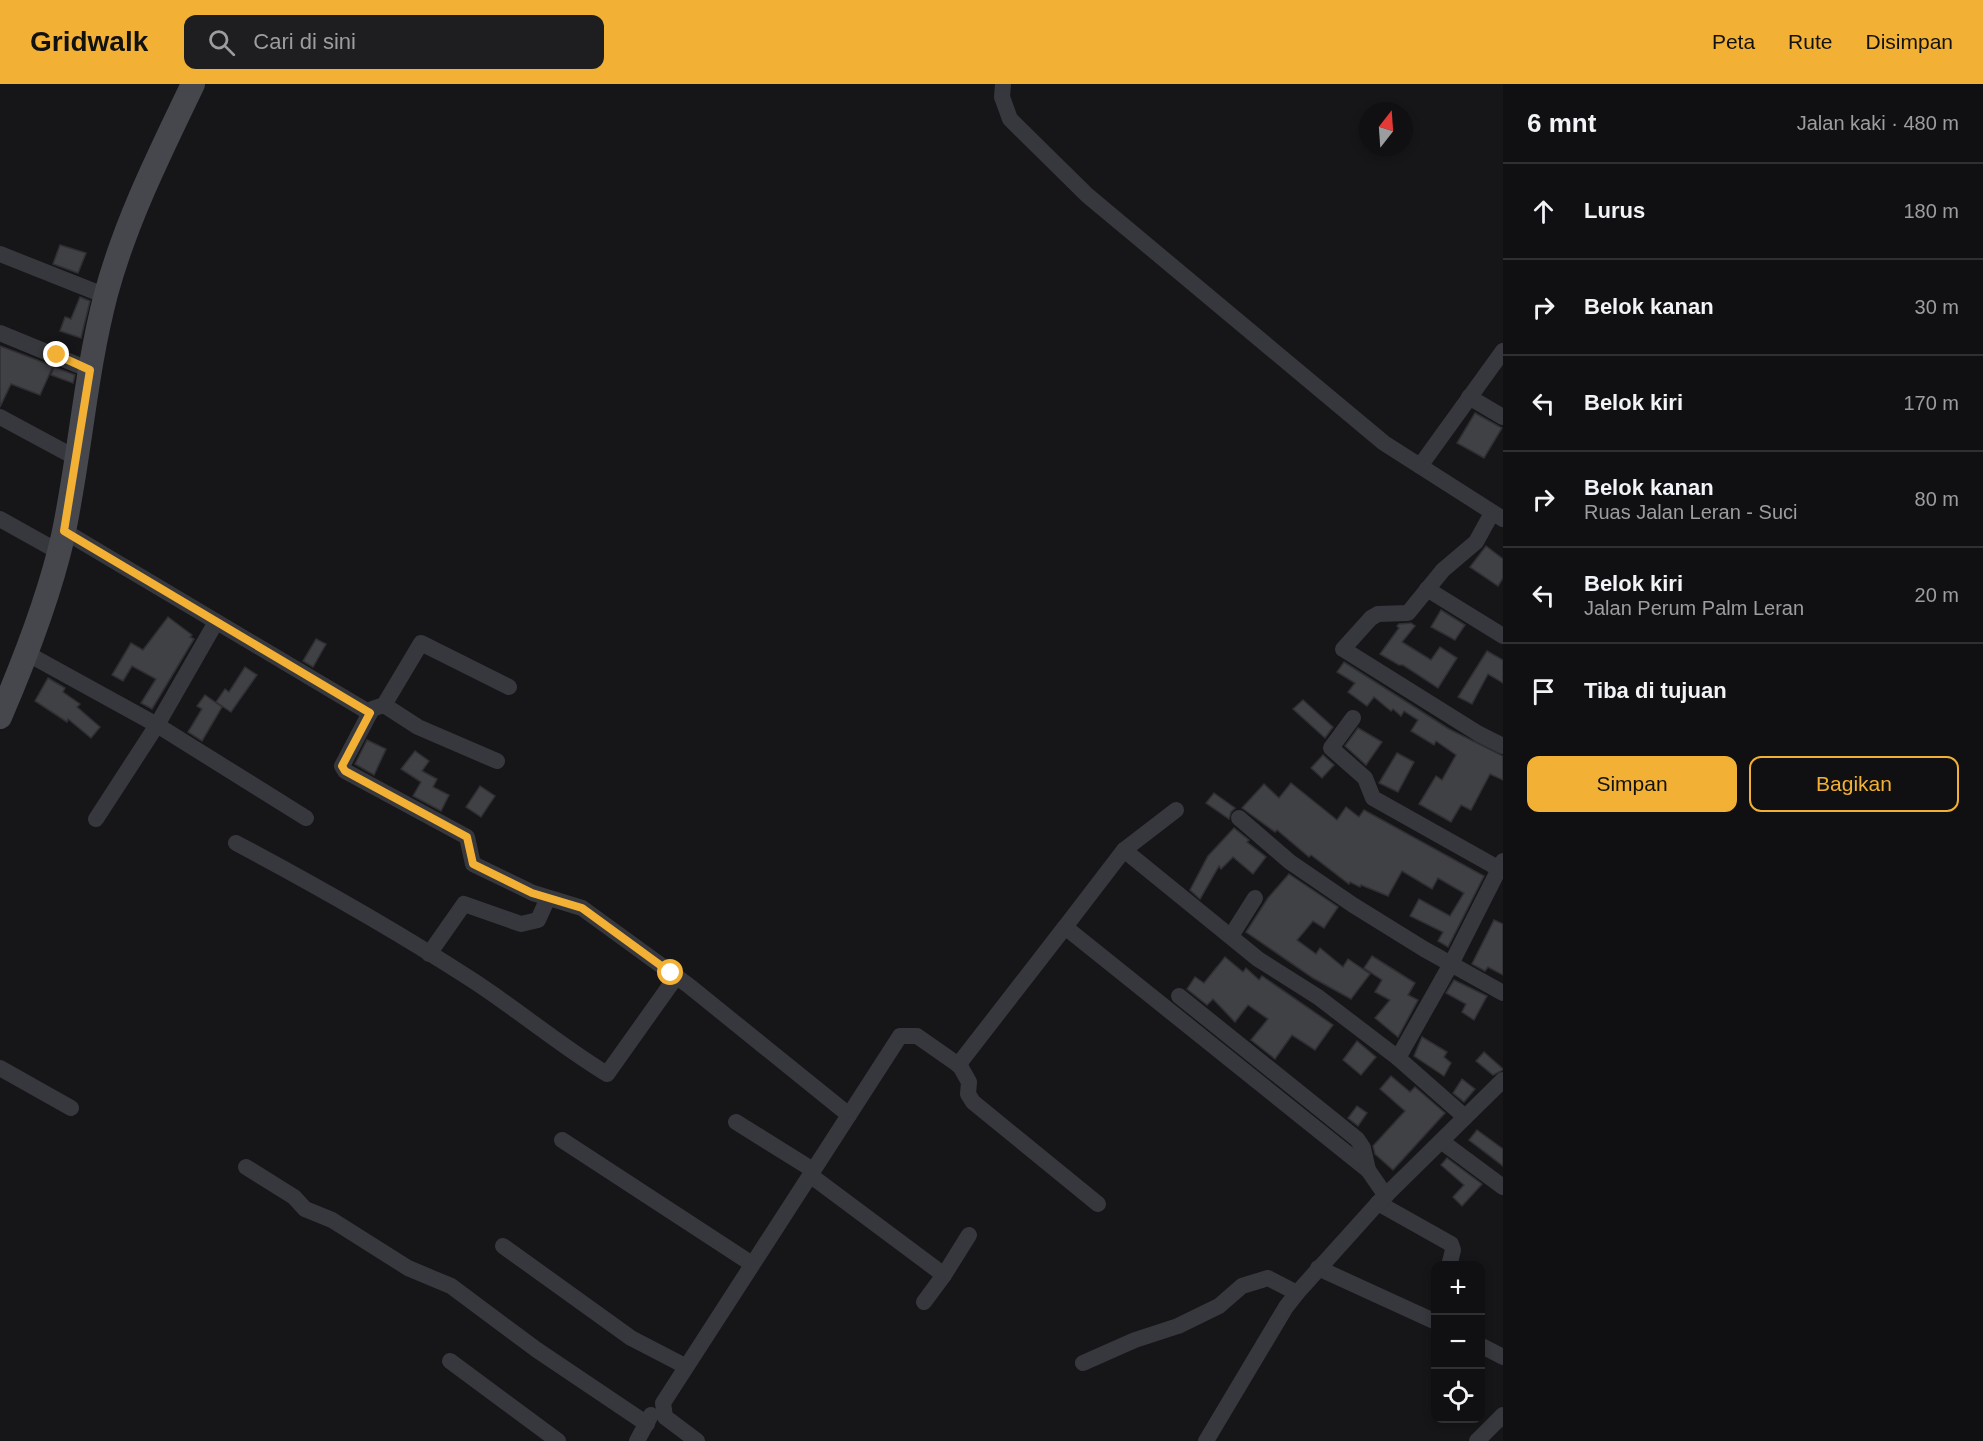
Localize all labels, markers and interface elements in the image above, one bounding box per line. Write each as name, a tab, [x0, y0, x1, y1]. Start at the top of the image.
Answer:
search box	[184, 15, 604, 69]
text: Gridwalk	[30, 26, 148, 57]
icon: search	[205, 26, 238, 59]
text: Cari di sini	[253, 29, 356, 54]
text: Peta	[1712, 30, 1755, 53]
text: Rute	[1788, 30, 1832, 53]
text: Disimpan	[1865, 30, 1953, 53]
north arrow	[1359, 102, 1413, 156]
text: 6 mnt	[1527, 108, 1596, 138]
text: Jalan kaki · 480 m	[1797, 112, 1959, 134]
icon: ahead	[1527, 195, 1560, 228]
text: Lurus	[1584, 198, 1645, 223]
text: 180 m	[1903, 200, 1959, 222]
icon: right	[1527, 291, 1560, 324]
text: Belok kanan	[1584, 294, 1714, 319]
text: 30 m	[1915, 296, 1959, 318]
route end	[43, 341, 69, 367]
icon: left	[1527, 387, 1560, 420]
text: Belok kiri	[1584, 390, 1683, 415]
text: 170 m	[1903, 392, 1959, 414]
text: Belok kanan	[1584, 475, 1714, 500]
icon: right	[1527, 483, 1560, 516]
text: 80 m	[1915, 488, 1959, 510]
text: Ruas Jalan Leran - Suci	[1584, 501, 1797, 523]
text: Belok kiri	[1584, 571, 1683, 596]
icon: left	[1527, 579, 1560, 612]
text: 20 m	[1915, 584, 1959, 606]
text: Jalan Perum Palm Leran	[1584, 597, 1804, 619]
icon: arrive	[1527, 675, 1560, 708]
text: Tiba di tujuan	[1584, 678, 1727, 703]
button: Simpan	[1527, 756, 1737, 812]
button: Bagikan	[1749, 756, 1959, 812]
route start	[657, 959, 683, 985]
map controls	[1431, 1261, 1485, 1423]
button: +	[1431, 1261, 1485, 1315]
button: −	[1431, 1315, 1485, 1369]
button: locate	[1431, 1369, 1485, 1423]

